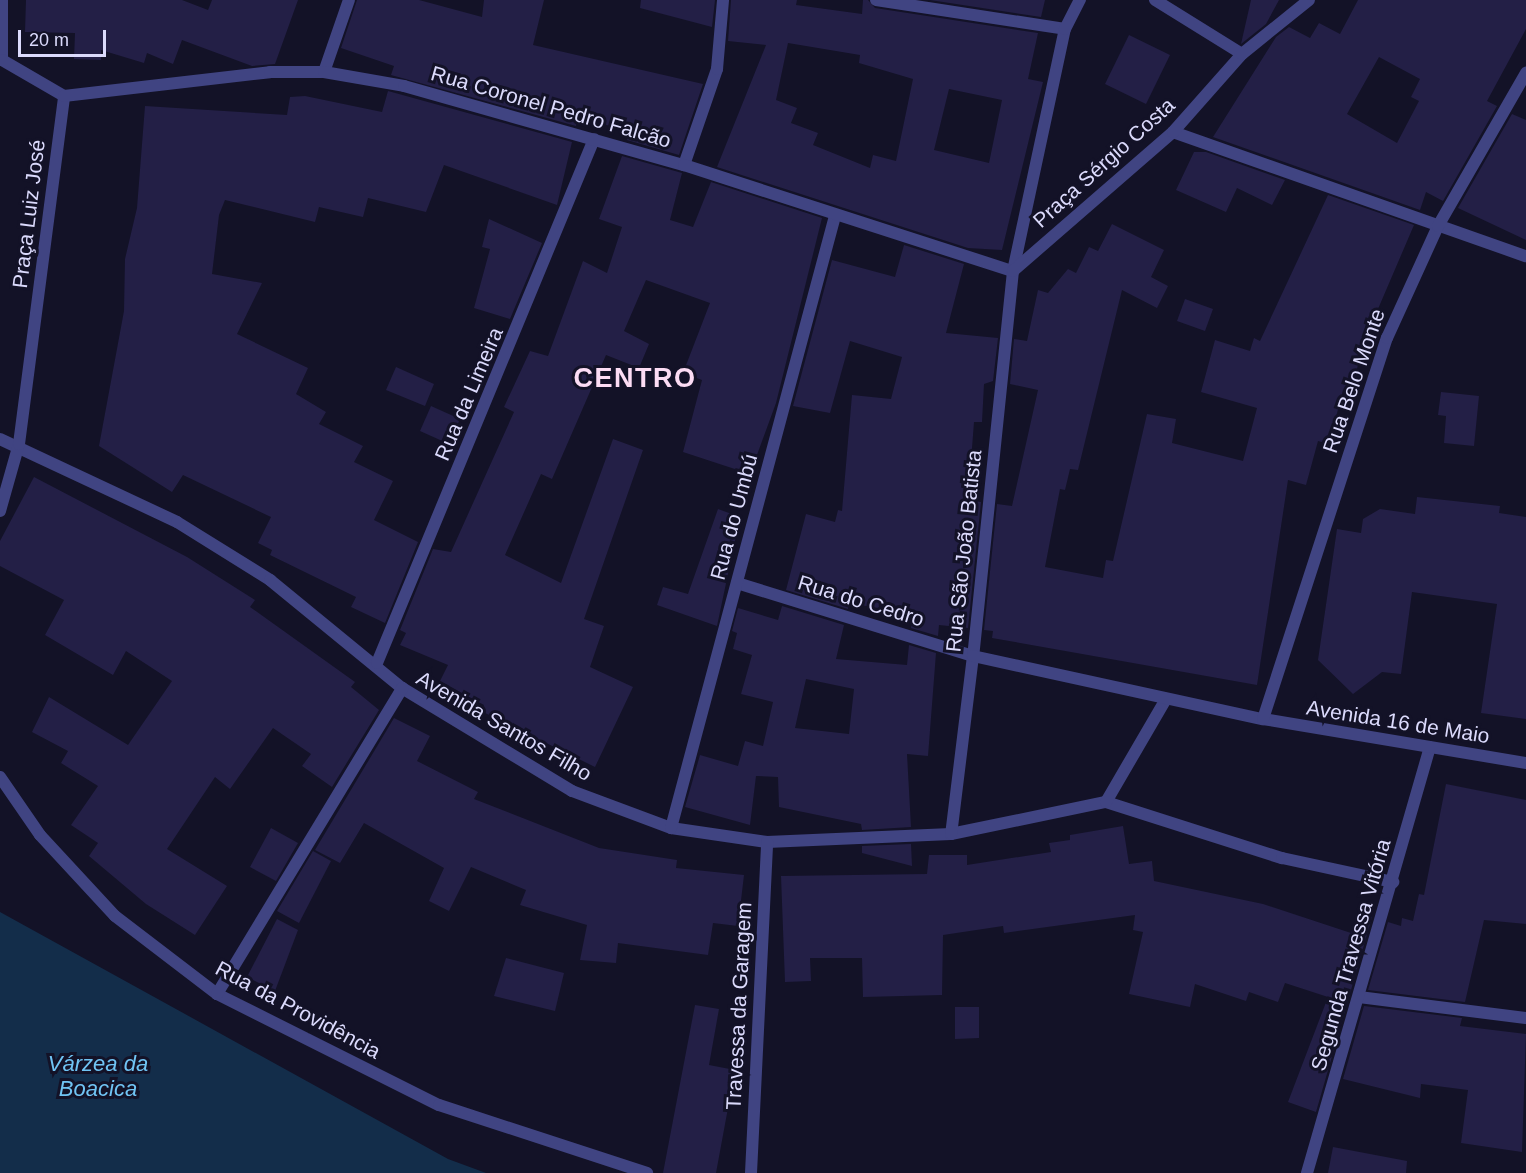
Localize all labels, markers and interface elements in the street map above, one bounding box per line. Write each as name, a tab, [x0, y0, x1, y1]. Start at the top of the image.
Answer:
scale bar	[21, 18, 110, 56]
text: 20 m	[29, 30, 69, 50]
street label: Rua Coronel Pedro Falcão	[428, 61, 674, 153]
street label: Praça Sérgio Costa	[1028, 93, 1180, 233]
street label: Praça Luiz José	[7, 138, 51, 290]
street label: Rua Belo Monte	[1318, 306, 1390, 456]
street label: Rua da Limeira	[430, 324, 508, 464]
district label: CENTRO	[574, 363, 696, 395]
street label: Rua São João Batista	[941, 449, 987, 653]
street label: Rua do Umbú	[705, 451, 763, 583]
street label: Rua do Cedro	[795, 570, 927, 632]
street label: Avenida Santos Filho	[412, 666, 596, 786]
street label: Avenida 16 de Maio	[1305, 695, 1491, 749]
street label: Segunda Travessa Vitória	[1306, 836, 1396, 1074]
street label: Travessa da Garagem	[721, 901, 757, 1111]
street label: Rua da Providência	[211, 956, 385, 1064]
water label: Várzea da Boacica	[48, 1050, 148, 1102]

